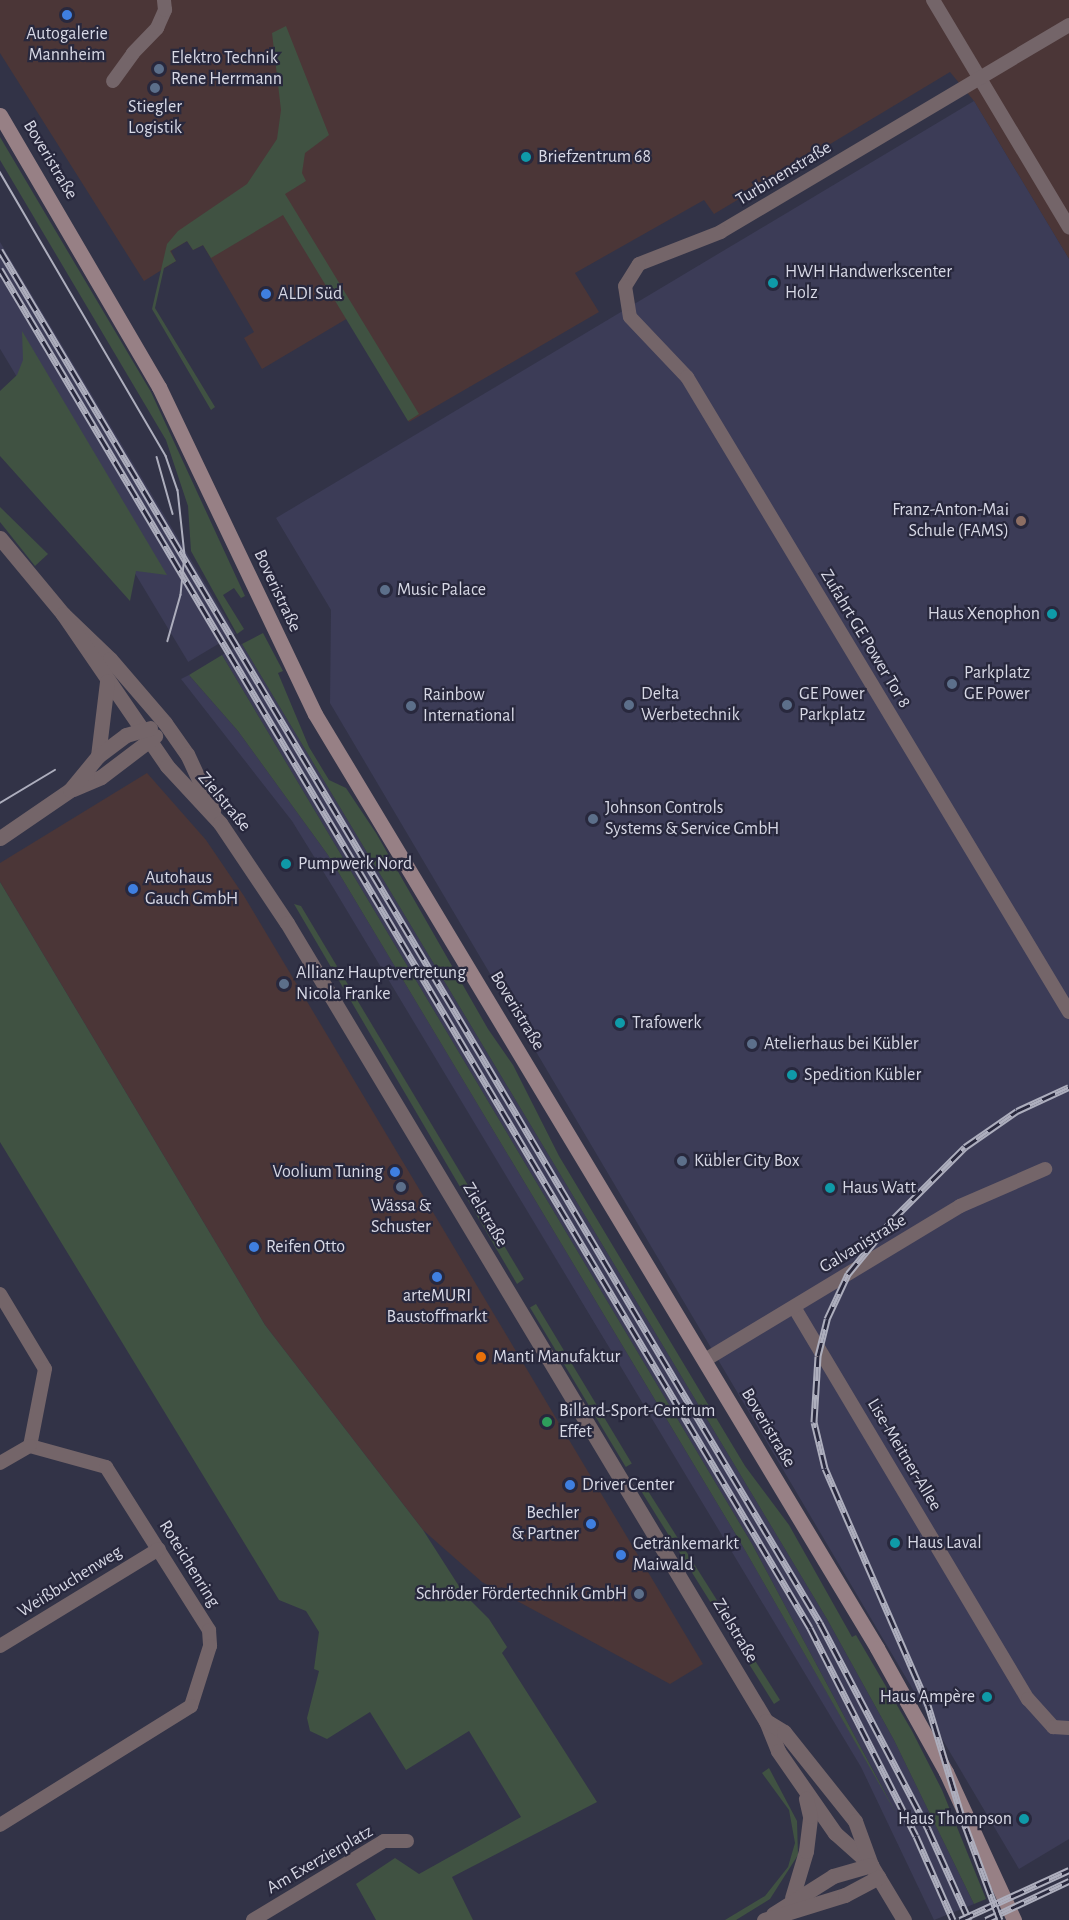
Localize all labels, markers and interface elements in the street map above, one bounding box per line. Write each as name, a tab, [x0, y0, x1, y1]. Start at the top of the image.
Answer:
marker: Autogalerie Mannheim	[60, 8, 74, 22]
place label: Autogalerie Mannheim	[26, 24, 108, 66]
place label: Elektro Technik Rene Herrmann	[171, 48, 282, 90]
marker: Elektro Technik Rene Herrmann	[152, 62, 166, 76]
marker: Stiegler Logistik	[148, 81, 162, 95]
place label: Stiegler Logistik	[128, 97, 182, 140]
street label: Boveristraße	[18, 116, 82, 204]
street label: Turbinenstraße	[732, 137, 836, 211]
place label: Briefzentrum 68	[538, 146, 651, 168]
marker: Briefzentrum 68	[519, 150, 533, 164]
place label: HWH Handwerkscenter Holz	[785, 262, 952, 304]
marker: HWH Handwerkscenter Holz	[766, 276, 780, 290]
place label: ALDI Süd	[278, 283, 342, 305]
marker: ALDI Süd	[259, 287, 273, 301]
place label: Franz-Anton-Mai Schule (FAMS)	[892, 500, 1009, 542]
marker: Franz-Anton-Mai Schule (FAMS)	[1014, 514, 1028, 528]
street label: Boveristraße	[249, 546, 305, 636]
street label: Zufahrt GE Power Tor 8	[815, 566, 915, 712]
place label: Music Palace	[397, 579, 486, 601]
marker: Music Palace	[378, 583, 392, 597]
place label: Haus Xenophon	[928, 603, 1040, 625]
marker: Haus Xenophon	[1045, 607, 1059, 621]
place label: Parkplatz GE Power	[964, 663, 1030, 706]
marker: Parkplatz GE Power	[945, 677, 959, 691]
place label: Delta Werbetechnik	[641, 684, 740, 726]
place label: GE Power Parkplatz	[799, 684, 865, 726]
place label: Rainbow International	[423, 685, 515, 728]
marker: Delta Werbetechnik	[622, 698, 636, 712]
marker: GE Power Parkplatz	[780, 698, 794, 712]
marker: Rainbow International	[404, 699, 418, 713]
street label: Zielstraße	[193, 768, 255, 836]
place label: Johnson Controls Systems & Service GmbH	[605, 798, 779, 840]
marker: Johnson Controls Systems & Service GmbH	[586, 812, 600, 826]
place label: Pumpwerk Nord	[298, 853, 412, 875]
marker: Pumpwerk Nord	[279, 857, 293, 871]
place label: Autohaus Gauch GmbH	[145, 868, 238, 910]
marker: Autohaus Gauch GmbH	[126, 882, 140, 896]
place label: Allianz Hauptvertretung Nicola Franke	[296, 963, 466, 1006]
street label: Boveristraße	[485, 967, 549, 1055]
marker: Allianz Hauptvertretung Nicola Franke	[277, 977, 291, 991]
place label: Trafowerk	[632, 1012, 701, 1034]
marker: Trafowerk	[613, 1016, 627, 1030]
place label: Atelierhaus bei Kübler	[764, 1033, 919, 1055]
marker: Atelierhaus bei Kübler	[745, 1037, 759, 1051]
place label: Spedition Kübler	[804, 1064, 921, 1086]
marker: Spedition Kübler	[785, 1068, 799, 1082]
place label: Kübler City Box	[694, 1150, 799, 1172]
marker: Kübler City Box	[675, 1154, 689, 1168]
place label: Voolium Tuning	[273, 1161, 383, 1183]
marker: Voolium Tuning	[388, 1165, 402, 1179]
place label: Haus Watt	[842, 1177, 916, 1199]
street label: Zielstraße	[457, 1179, 513, 1251]
marker: Wässa & Schuster	[394, 1180, 408, 1194]
marker: Haus Watt	[823, 1181, 837, 1195]
place label: Wässa & Schuster	[371, 1196, 431, 1238]
street label: Galvanistraße	[816, 1210, 910, 1278]
place label: Reifen Otto	[266, 1236, 345, 1258]
marker: Reifen Otto	[247, 1240, 261, 1254]
marker: arteMURI Baustoffmarkt	[430, 1270, 444, 1284]
place label: arteMURI Baustoffmarkt	[387, 1286, 487, 1328]
place label: Manti Manufaktur	[493, 1346, 620, 1368]
marker: Manti Manufaktur	[474, 1350, 488, 1364]
street label: Boveristraße	[736, 1384, 800, 1472]
street label: Lise-Meitner-Allee	[862, 1395, 946, 1515]
place label: Billard-Sport-Centrum Effet	[559, 1401, 715, 1444]
marker: Billard-Sport-Centrum Effet	[540, 1415, 554, 1429]
place label: Driver Center	[582, 1474, 674, 1496]
marker: Driver Center	[563, 1478, 577, 1492]
place label: Bechler & Partner	[512, 1503, 579, 1546]
street label: Roteichenring	[154, 1517, 224, 1611]
marker: Bechler & Partner	[584, 1517, 598, 1531]
place label: Haus Laval	[907, 1532, 982, 1554]
place label: Getränkemarkt Maiwald	[633, 1534, 739, 1576]
marker: Haus Laval	[888, 1536, 902, 1550]
street label: Weißbuchenweg	[14, 1541, 126, 1623]
marker: Getränkemarkt Maiwald	[614, 1548, 628, 1562]
place label: Schröder Fördertechnik GmbH	[416, 1583, 627, 1605]
marker: Schröder Fördertechnik GmbH	[632, 1587, 646, 1601]
street label: Zielstraße	[707, 1595, 763, 1667]
place label: Haus Ampère	[880, 1686, 975, 1708]
marker: Haus Ampère	[980, 1690, 994, 1704]
place label: Haus Thompson	[898, 1808, 1012, 1830]
marker: Haus Thompson	[1017, 1812, 1031, 1826]
street label: Am Exerzierplatz	[263, 1821, 377, 1899]

